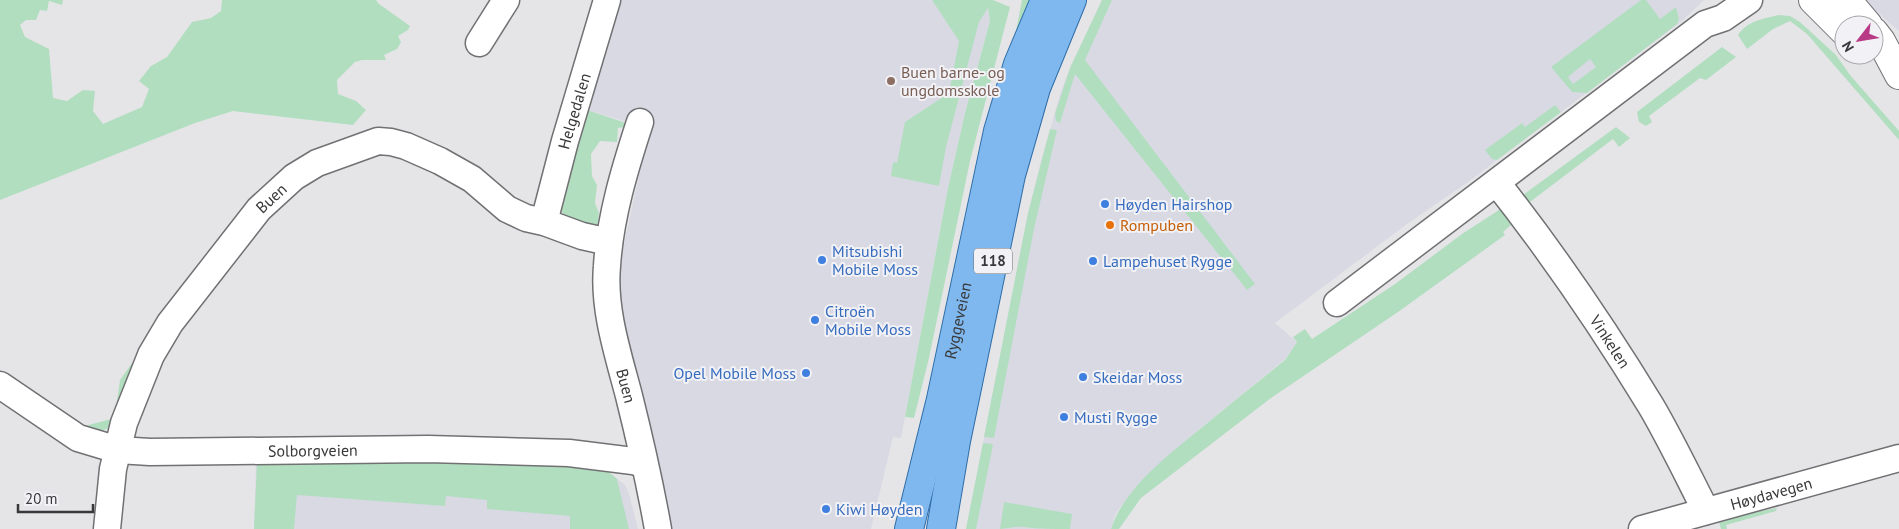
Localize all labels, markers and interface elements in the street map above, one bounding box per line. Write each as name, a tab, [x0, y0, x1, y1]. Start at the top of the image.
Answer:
north arrow	[1834, 15, 1884, 65]
text: N	[1838, 38, 1858, 55]
place label: Buen barne- og ungdomsskole	[901, 62, 1005, 100]
street label: Helgedalen	[553, 71, 595, 151]
marker: Buen barne- og ungdomsskole	[885, 75, 897, 87]
street label: Buen	[251, 179, 291, 217]
place label: Høyden Hairshop	[1115, 194, 1233, 214]
marker: Høyden Hairshop	[1099, 198, 1111, 210]
place label: Rompuben	[1120, 215, 1193, 235]
marker: Rompuben	[1104, 219, 1116, 231]
place label: Mitsubishi Mobile Moss	[832, 241, 918, 279]
road number: 118	[974, 248, 1012, 274]
place label: Lampehuset Rygge	[1103, 251, 1232, 271]
marker: Mitsubishi Mobile Moss	[816, 254, 828, 266]
marker: Lampehuset Rygge	[1087, 255, 1099, 267]
street label: Ryggeveien	[940, 280, 976, 361]
place label: Citroën Mobile Moss	[825, 301, 911, 339]
street label: Vinkelen	[1585, 310, 1635, 372]
marker: Citroën Mobile Moss	[809, 314, 821, 326]
place label: Opel Mobile Moss	[673, 363, 796, 383]
street label: Buen	[612, 366, 640, 405]
marker: Opel Mobile Moss	[800, 367, 812, 379]
place label: Skeidar Moss	[1093, 367, 1183, 387]
marker: Skeidar Moss	[1077, 371, 1089, 383]
place label: Musti Rygge	[1074, 407, 1158, 427]
marker: Musti Rygge	[1058, 411, 1070, 423]
street label: Solborgveien	[268, 440, 358, 461]
street label: Høydavegen	[1728, 472, 1814, 514]
scale bar	[18, 482, 92, 514]
text: 20 m	[25, 489, 58, 508]
place label: Kiwi Høyden	[836, 499, 922, 519]
marker: Kiwi Høyden	[820, 503, 832, 515]

